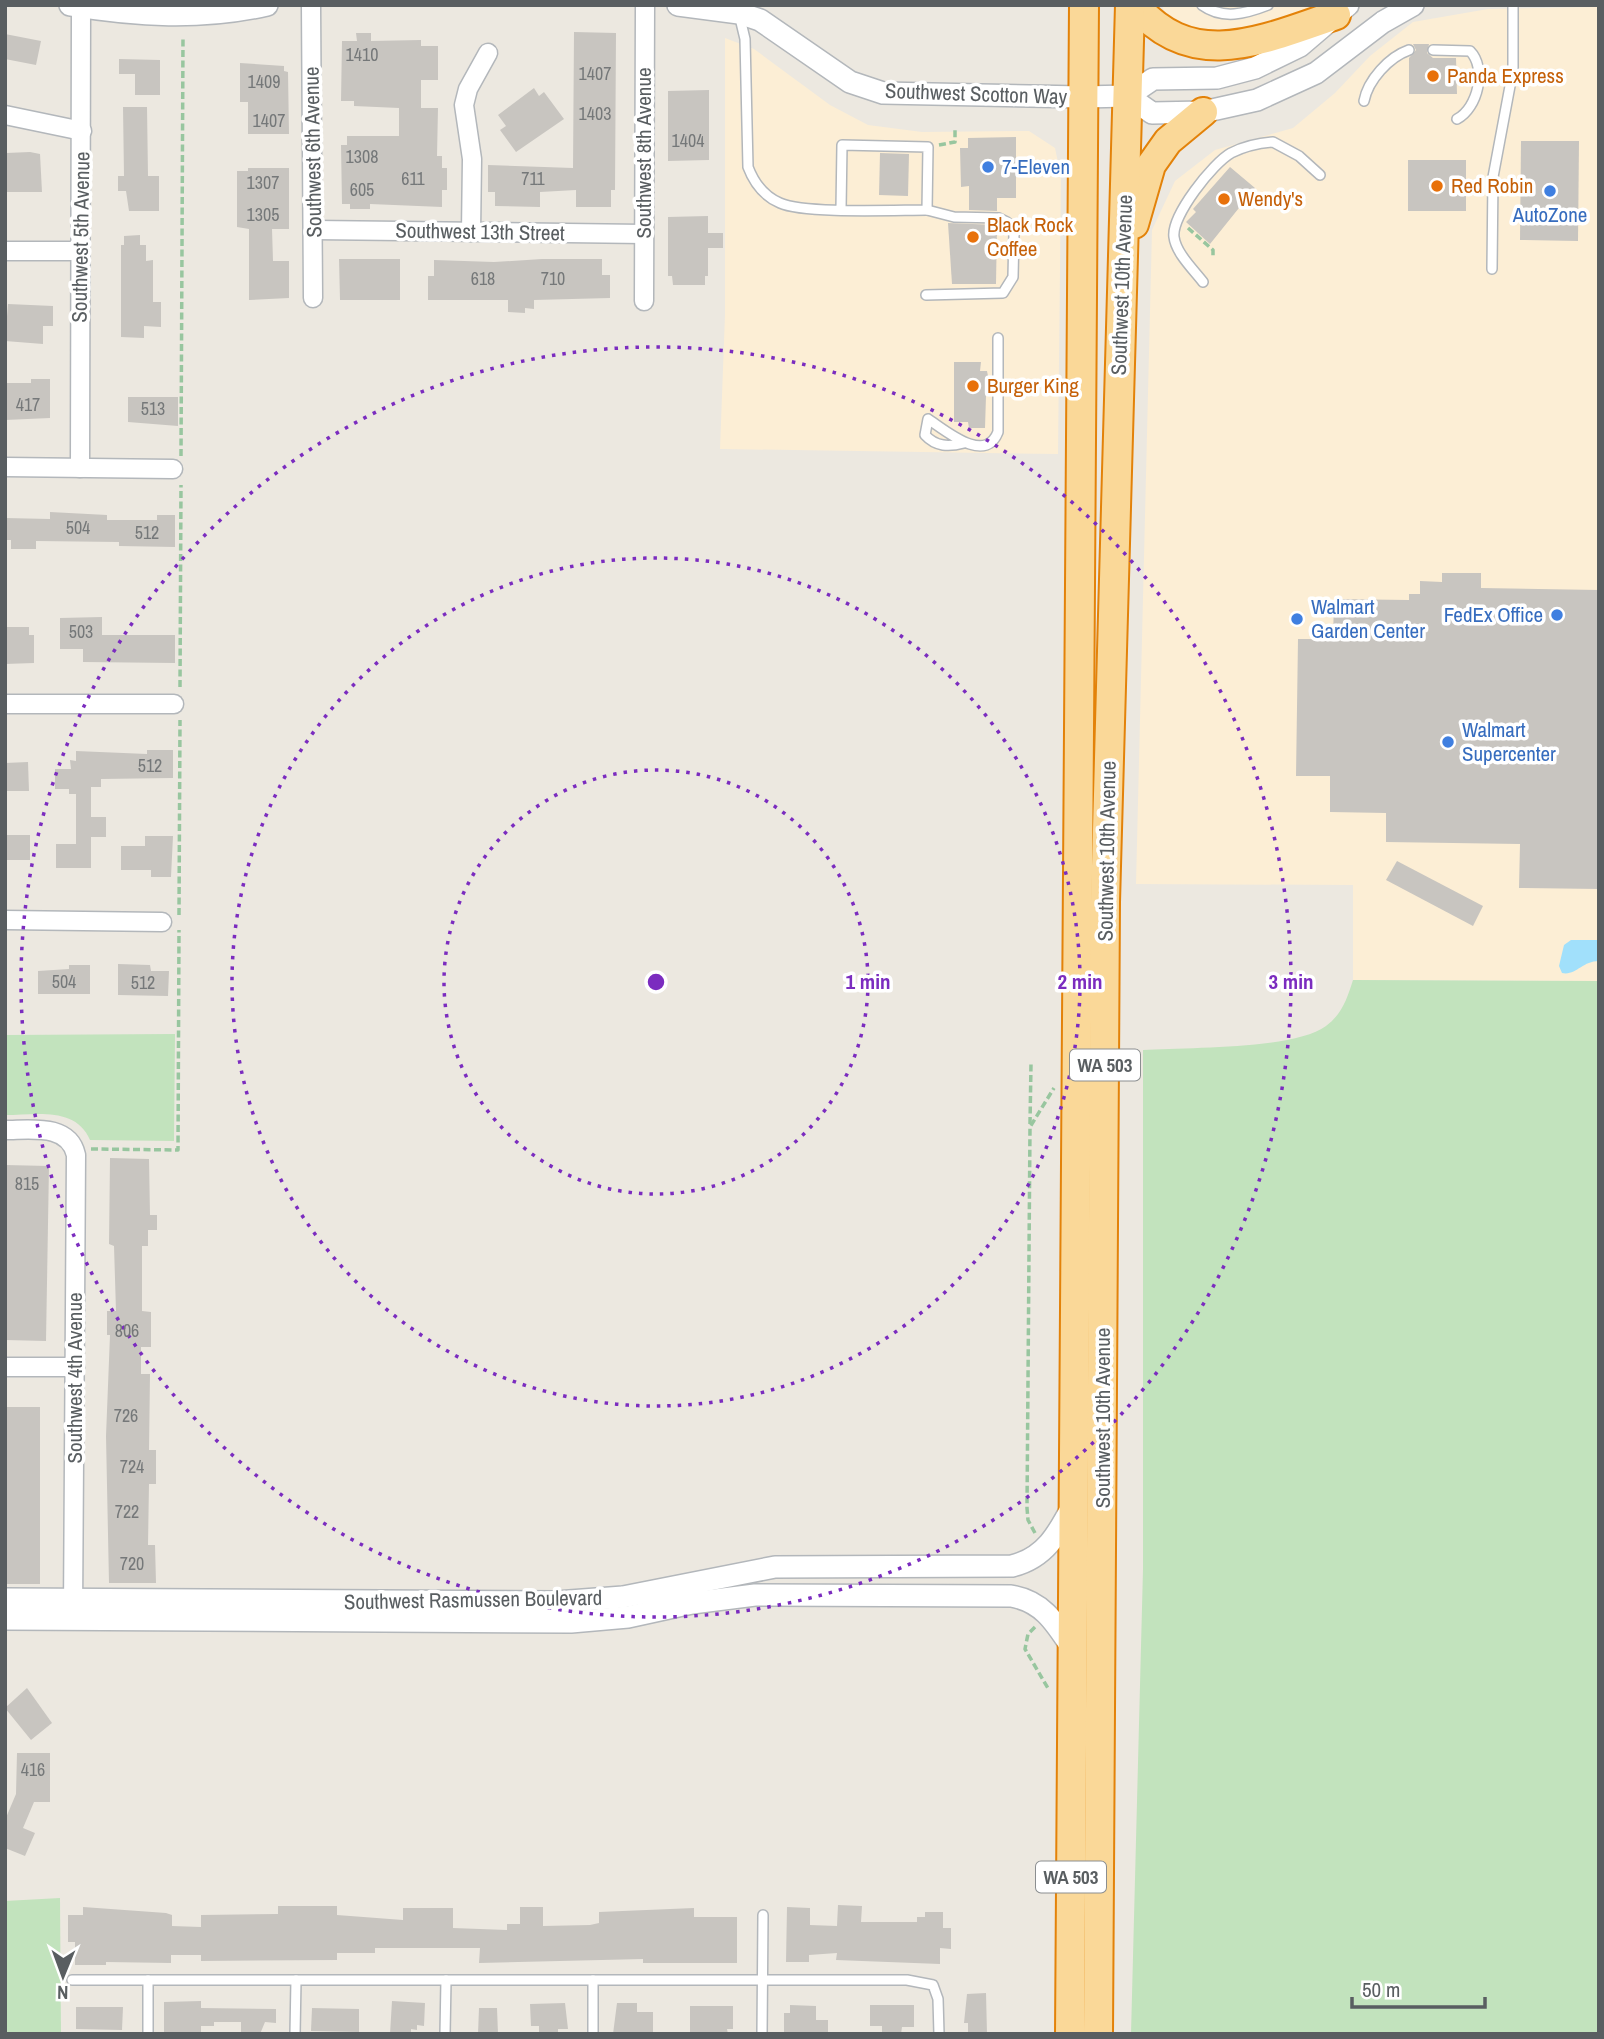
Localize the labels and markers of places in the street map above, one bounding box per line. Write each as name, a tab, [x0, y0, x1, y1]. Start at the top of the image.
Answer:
place label: Panda Express	[1447, 61, 1564, 90]
marker: Panda Express	[1425, 68, 1441, 84]
place label: 7-Eleven	[1002, 152, 1070, 181]
marker: 7-Eleven	[980, 159, 996, 175]
place label: Red Robin	[1451, 171, 1533, 200]
marker: Red Robin	[1429, 178, 1445, 194]
marker: AutoZone	[1542, 183, 1558, 199]
place label: Wendy's	[1238, 184, 1303, 213]
marker: Wendy's	[1216, 191, 1232, 207]
place label: AutoZone	[1512, 200, 1587, 229]
place label: Black Rock Coffee	[987, 210, 1074, 263]
marker: Black Rock Coffee	[965, 229, 981, 245]
place label: Burger King	[987, 371, 1079, 400]
marker: Burger King	[965, 378, 981, 394]
place label: Walmart Garden Center	[1311, 592, 1425, 645]
place label: FedEx Office	[1444, 600, 1543, 629]
marker: FedEx Office	[1549, 607, 1565, 623]
marker: Walmart Garden Center	[1289, 611, 1305, 627]
place label: Walmart Supercenter	[1462, 715, 1556, 768]
marker: Walmart Supercenter	[1440, 734, 1456, 750]
centre of rings	[644, 970, 668, 994]

